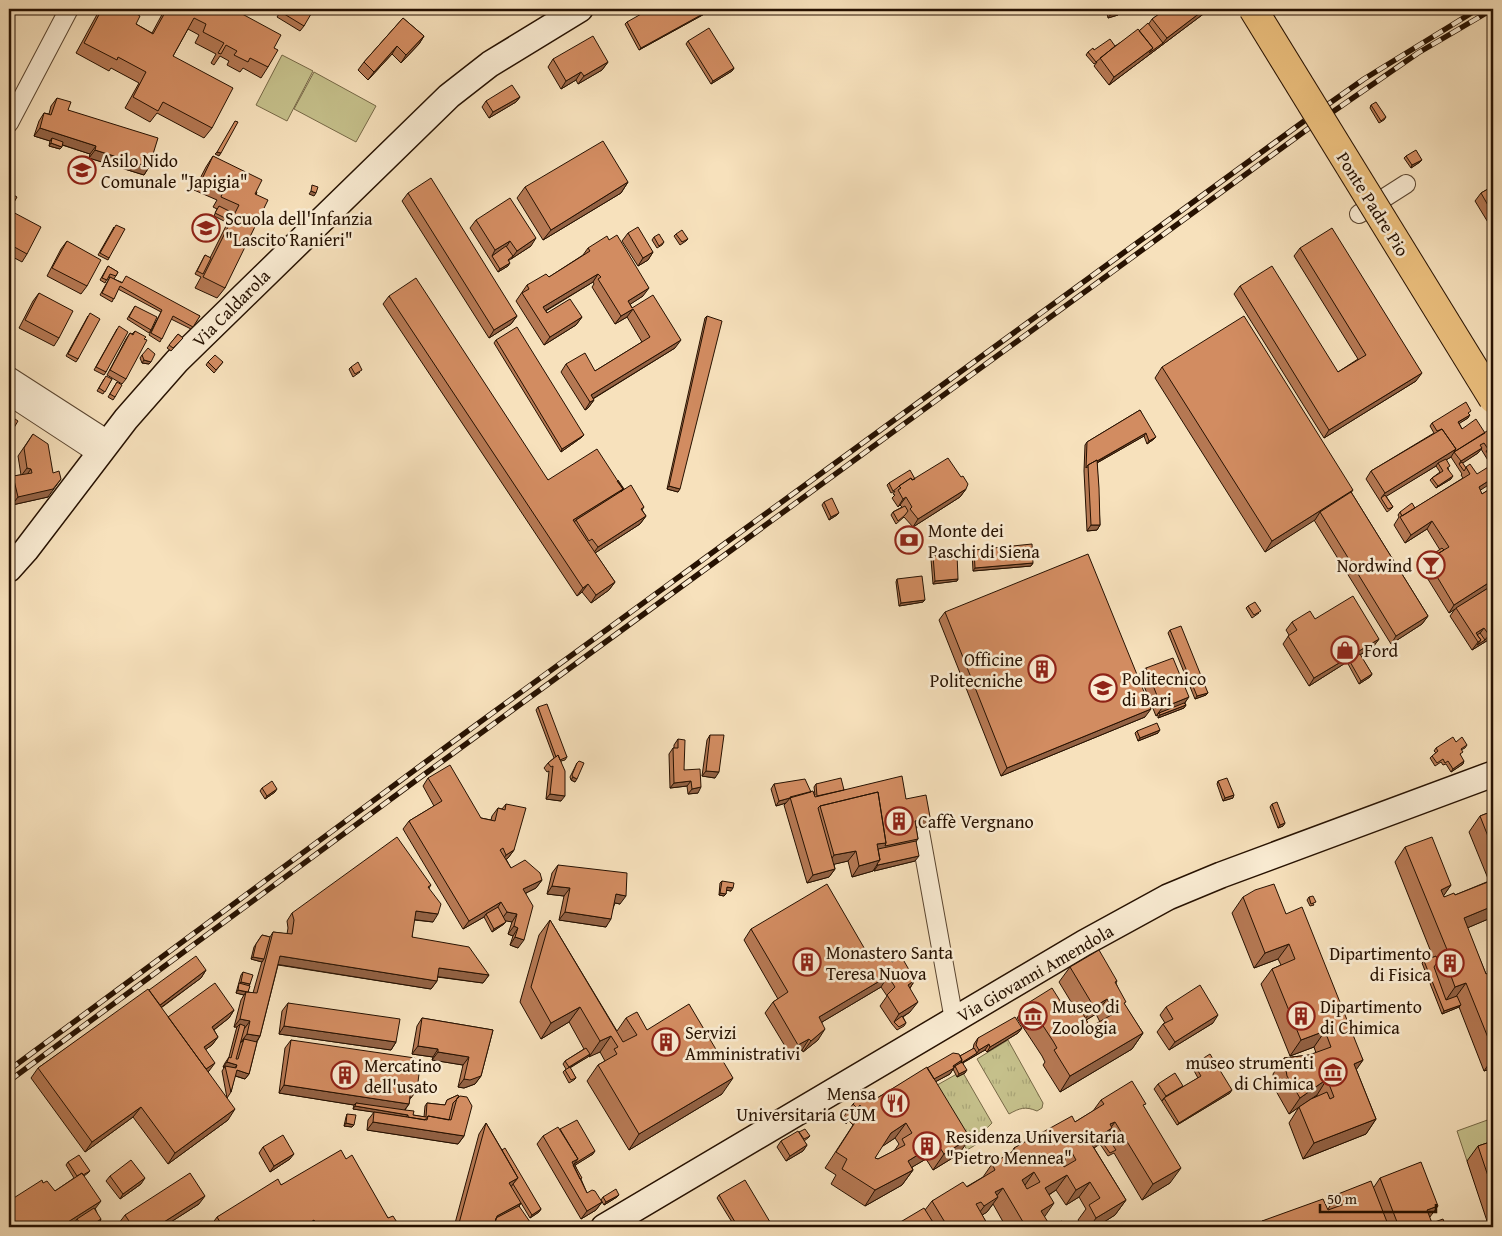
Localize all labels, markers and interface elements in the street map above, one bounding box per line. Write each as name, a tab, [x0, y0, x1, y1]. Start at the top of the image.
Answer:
street label: Ponte Padre Pio	[1330, 146, 1416, 262]
place label: Asilo Nido Comunale "Japigia"	[101, 147, 248, 195]
school or university icon: Asilo Nido Comunale "Japigia"	[67, 155, 97, 185]
place label: Scuola dell'Infanzia "Lascito Ranieri"	[225, 205, 373, 253]
school or university icon: Scuola dell'Infanzia "Lascito Ranieri"	[191, 213, 221, 243]
street label: Via Caldarola	[186, 263, 276, 353]
place label: Monte dei Paschi di Siena	[928, 517, 1040, 565]
bank icon: Monte dei Paschi di Siena	[894, 525, 924, 555]
bar icon: Nordwind	[1416, 550, 1446, 580]
place label: Nordwind	[1337, 552, 1412, 579]
shop icon: Ford	[1330, 635, 1360, 665]
place label: Ford	[1364, 637, 1399, 664]
place label: Officine Politecniche	[930, 646, 1023, 694]
building icon: Officine Politecniche	[1027, 654, 1057, 684]
place label: Politecnico di Bari	[1122, 665, 1206, 713]
school or university icon: Politecnico di Bari	[1088, 673, 1118, 703]
building icon: Caffè Vergnano	[884, 806, 914, 836]
place label: Caffè Vergnano	[918, 808, 1034, 835]
street label: Via Giovanni Amendola	[952, 917, 1119, 1029]
place label: Monastero Santa Teresa Nuova	[826, 939, 954, 987]
place label: Dipartimento di Fisica	[1329, 940, 1431, 988]
building icon: Monastero Santa Teresa Nuova	[792, 947, 822, 977]
building icon: Dipartimento di Fisica	[1435, 948, 1465, 978]
place label: Museo di Zoologia	[1052, 993, 1120, 1041]
place label: Dipartimento di Chimica	[1320, 993, 1422, 1041]
museum icon: Museo di Zoologia	[1018, 1001, 1048, 1031]
building icon: Dipartimento di Chimica	[1286, 1001, 1316, 1031]
place label: Servizi Amministrativi	[685, 1019, 800, 1067]
building icon: Servizi Amministrativi	[651, 1027, 681, 1057]
place label: museo strumenti di Chimica	[1185, 1049, 1314, 1097]
place label: Mercatino dell'usato	[364, 1052, 442, 1100]
museum icon: museo strumenti di Chimica	[1318, 1057, 1348, 1087]
building icon: Mercatino dell'usato	[330, 1060, 360, 1090]
place label: Mensa Universitaria CUM	[736, 1080, 876, 1128]
restaurant icon: Mensa Universitaria CUM	[880, 1088, 910, 1118]
place label: Residenza Universitaria "Pietro Mennea"	[946, 1123, 1125, 1171]
building icon: Residenza Universitaria "Pietro Mennea"	[912, 1131, 942, 1161]
scale bar	[1320, 1181, 1436, 1213]
text: 50 m	[1327, 1188, 1358, 1209]

